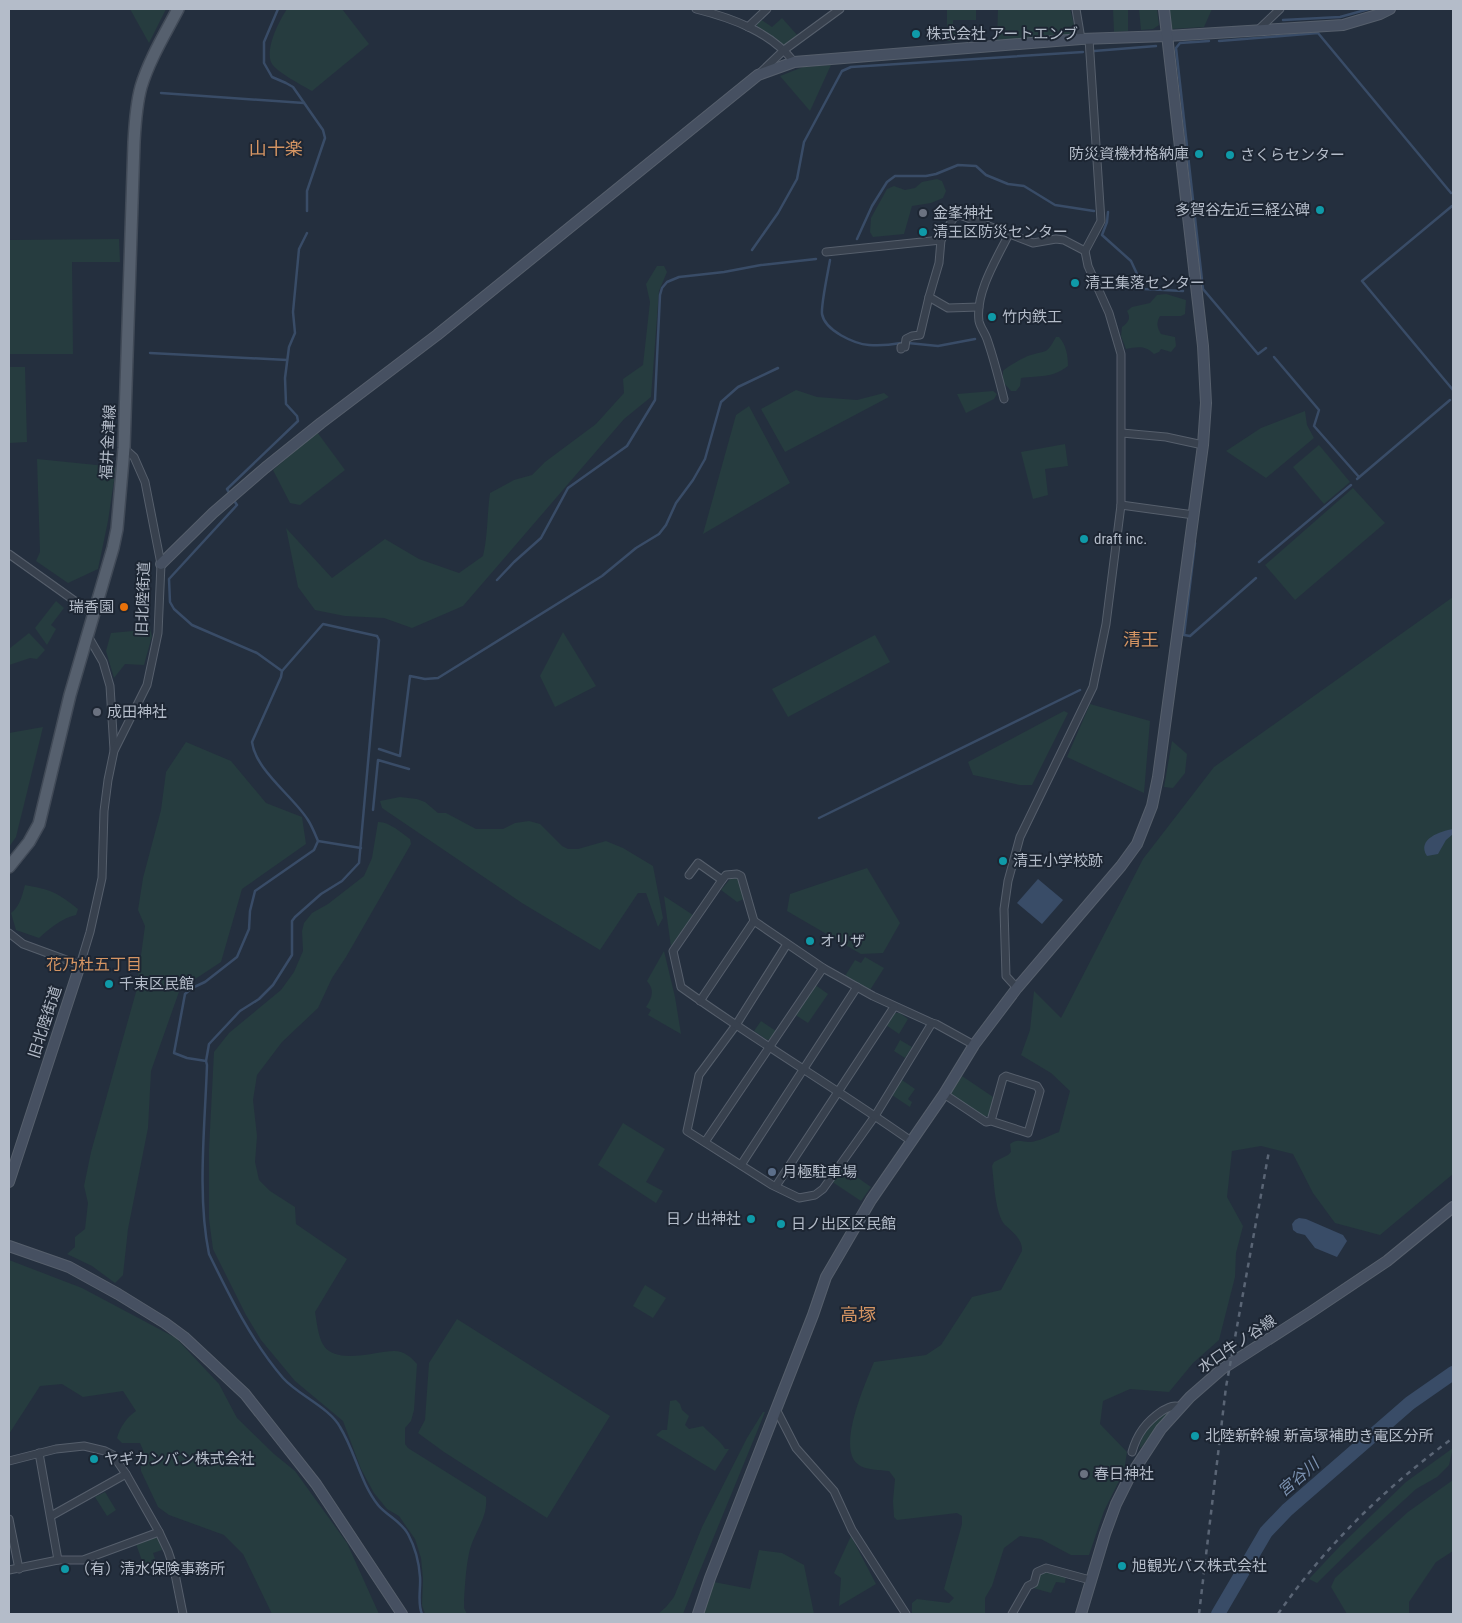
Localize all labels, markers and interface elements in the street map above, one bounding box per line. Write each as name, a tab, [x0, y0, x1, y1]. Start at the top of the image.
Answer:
place label: 株式会社 アートエンブ	[926, 25, 1078, 43]
marker: 株式会社 アートエンブ	[910, 28, 922, 40]
district label: 山十楽	[249, 138, 303, 159]
place label: 防災資機材格納庫	[1069, 145, 1189, 163]
place label: さくらセンター	[1240, 146, 1345, 164]
marker: 防災資機材格納庫	[1193, 148, 1205, 160]
marker: さくらセンター	[1224, 149, 1236, 161]
place label: 多賀谷左近三経公碑	[1175, 201, 1310, 219]
place label: 金峯神社	[933, 204, 993, 222]
marker: 多賀谷左近三経公碑	[1314, 204, 1326, 216]
marker: 金峯神社	[917, 207, 929, 219]
place label: 清王区防災センター	[933, 223, 1068, 241]
marker: 清王区防災センター	[917, 226, 929, 238]
place label: 清王集落センター	[1085, 274, 1205, 292]
marker: 清王集落センター	[1069, 277, 1081, 289]
place label: 竹内鉄工	[1002, 308, 1062, 326]
marker: 竹内鉄工	[986, 311, 998, 323]
street label: 福井金津線	[97, 404, 119, 480]
place label: draft inc.	[1094, 530, 1147, 548]
marker: draft inc.	[1078, 533, 1090, 545]
street label: 旧北陸街道	[133, 561, 153, 637]
place label: 瑞香園	[69, 598, 114, 616]
marker: 瑞香園	[118, 601, 130, 613]
district label: 清王	[1123, 629, 1159, 650]
place label: 成田神社	[107, 703, 167, 721]
marker: 成田神社	[91, 706, 103, 718]
place label: 清王小学校跡	[1013, 852, 1103, 870]
marker: 清王小学校跡	[997, 855, 1009, 867]
place label: オリザ	[820, 932, 865, 950]
marker: オリザ	[804, 935, 816, 947]
district label: 花乃杜五丁目	[46, 955, 142, 974]
place label: 千束区民館	[119, 975, 194, 993]
marker: 千束区民館	[103, 978, 115, 990]
street label: 旧北陸街道	[25, 984, 65, 1060]
place label: 月極駐車場	[782, 1163, 857, 1181]
marker: 月極駐車場	[766, 1166, 778, 1178]
place label: 日ノ出神社	[666, 1210, 741, 1228]
marker: 日ノ出神社	[745, 1213, 757, 1225]
place label: 日ノ出区区民館	[791, 1215, 896, 1233]
marker: 日ノ出区区民館	[775, 1218, 787, 1230]
district label: 高塚	[840, 1304, 876, 1325]
street label: 水口牛ノ谷線	[1195, 1311, 1279, 1377]
place label: 北陸新幹線 新高塚補助き電区分所	[1205, 1427, 1433, 1445]
marker: 北陸新幹線 新高塚補助き電区分所	[1189, 1430, 1201, 1442]
place label: ヤギカンバン株式会社	[104, 1450, 255, 1468]
marker: ヤギカンバン株式会社	[88, 1453, 100, 1465]
water label: 宮谷川	[1274, 1453, 1324, 1500]
place label: 春日神社	[1094, 1465, 1154, 1483]
marker: 春日神社	[1078, 1468, 1090, 1480]
place label: 旭観光バス株式会社	[1132, 1557, 1267, 1575]
place label: （有）清水保険事務所	[75, 1560, 225, 1578]
marker: 旭観光バス株式会社	[1116, 1560, 1128, 1572]
marker: （有）清水保険事務所	[59, 1563, 71, 1575]

